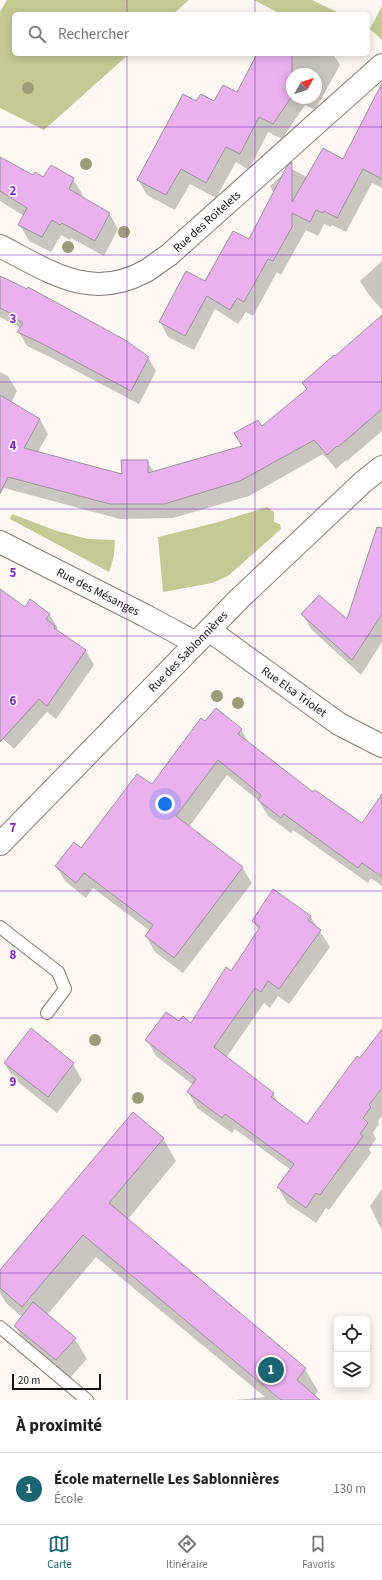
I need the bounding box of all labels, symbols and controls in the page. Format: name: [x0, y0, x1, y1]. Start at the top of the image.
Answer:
search box: [12, 12, 370, 56]
icon: search: [26, 23, 48, 45]
text: Rechercher: [58, 24, 129, 45]
north arrow: [286, 68, 322, 104]
text: 2: [10, 182, 17, 200]
street label: Rue des Roitelets: [169, 187, 245, 257]
text: 3: [10, 310, 17, 328]
text: 4: [10, 437, 17, 455]
text: 5: [10, 564, 17, 582]
street label: Rue des Mésanges: [53, 564, 142, 620]
street label: Rue des Sablonnières: [145, 607, 232, 696]
street label: Rue Elsa Triolet: [258, 662, 330, 721]
text: 6: [10, 692, 17, 710]
your location: [155, 794, 175, 814]
text: 7: [10, 819, 17, 837]
text: 8: [10, 946, 17, 964]
text: 9: [10, 1073, 17, 1091]
map controls: [334, 1316, 370, 1388]
button: locate: [334, 1316, 370, 1352]
button: layers: [334, 1352, 370, 1388]
pin: 1: [258, 1355, 284, 1385]
scale bar: [12, 1372, 101, 1391]
text: 20 m: [18, 1373, 40, 1388]
text: À proximité: [16, 1414, 102, 1438]
text: École maternelle Les Sablonnières: [54, 1469, 279, 1490]
text: 1: [26, 1480, 32, 1498]
text: 130 m: [333, 1480, 366, 1498]
text: École: [54, 1490, 83, 1508]
tab: Carte: [47, 1533, 72, 1572]
tab: Itinéraire: [166, 1533, 208, 1572]
tab: Favoris: [302, 1533, 335, 1572]

